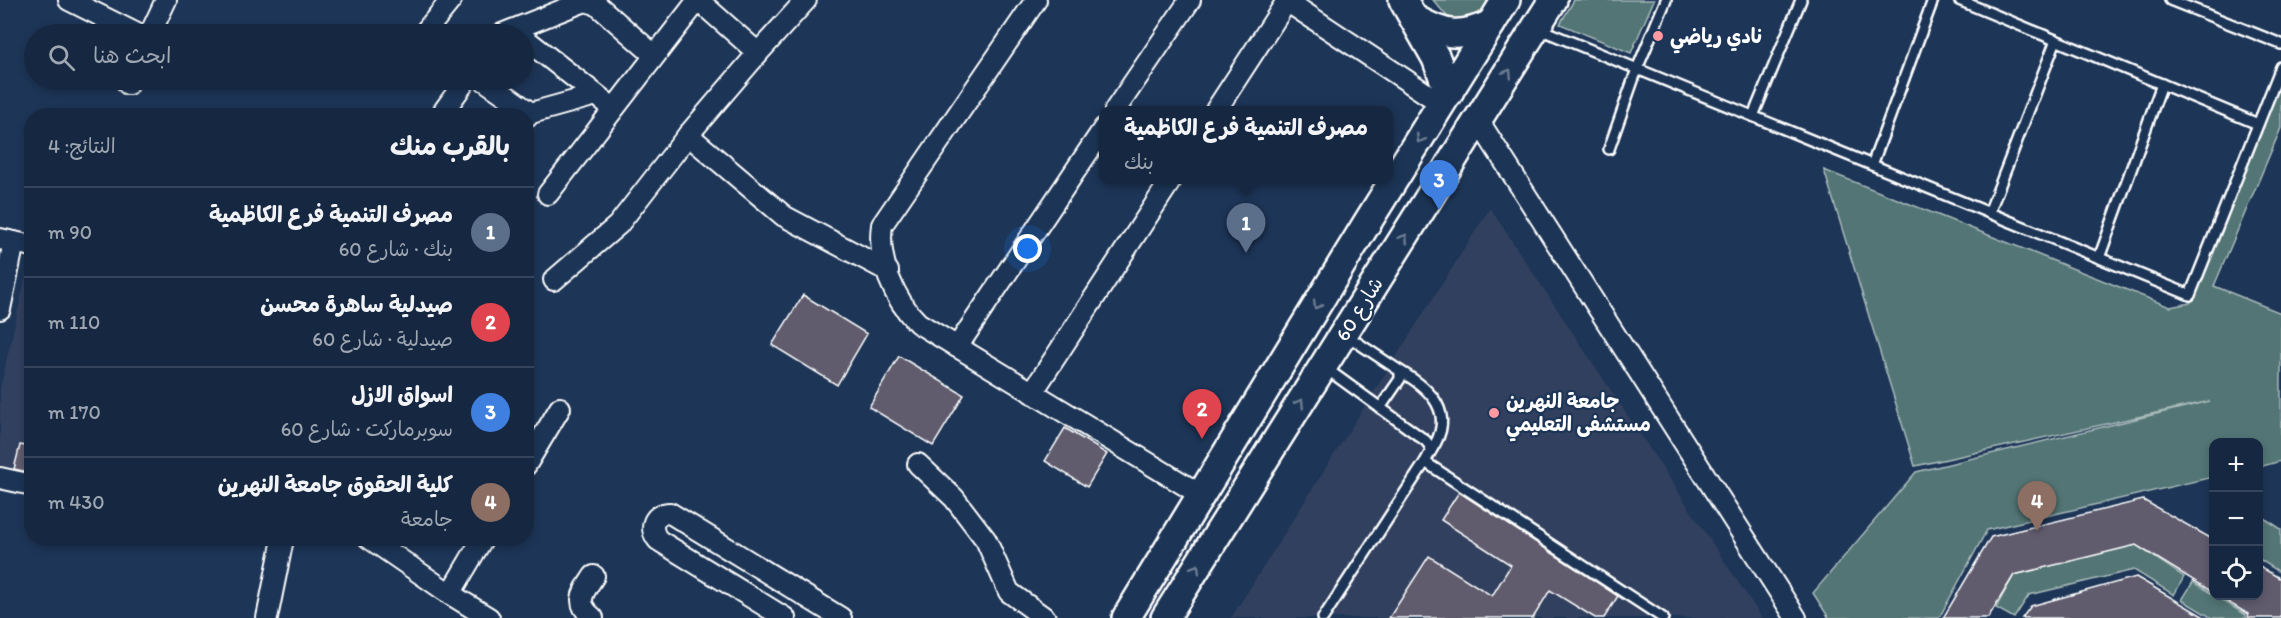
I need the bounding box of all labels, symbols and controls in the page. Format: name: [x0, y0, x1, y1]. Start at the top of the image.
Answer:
search box: [24, 24, 534, 90]
place label: نادي رياضي: [1670, 24, 1762, 54]
marker: نادي رياضي: [1651, 29, 1665, 43]
icon: search: [45, 41, 78, 74]
text: ابحث هنا: [93, 42, 172, 69]
one-way arrow: [1500, 69, 1512, 79]
popup: [1099, 106, 1393, 184]
text: مصرف التنمية فرع الكاظمية: [1124, 114, 1368, 141]
text: بالقرب منك: [390, 130, 510, 162]
one-way arrow: [1416, 132, 1427, 143]
text: النتائج: 4: [48, 134, 116, 158]
text: بنك: [1124, 150, 1154, 174]
pin: 3: [1420, 160, 1458, 210]
text: مصرف التنمية فرع الكاظمية: [209, 201, 453, 228]
pin: 1: [1226, 204, 1266, 253]
text: 90 m: [48, 220, 92, 244]
text: 1: [486, 220, 495, 244]
your location: [1013, 234, 1042, 263]
one-way arrow: [1396, 234, 1408, 244]
text: بنك · شارع 60: [339, 237, 453, 261]
street label: شارع 60: [1330, 273, 1390, 346]
text: صيدلية ساهرة محسن: [260, 291, 453, 318]
one-way arrow: [1313, 299, 1325, 309]
text: 110 m: [48, 310, 100, 334]
text: 2: [485, 310, 496, 334]
text: صيدلية · شارع 60: [312, 327, 453, 351]
text: اسواق الازل: [351, 381, 453, 408]
place label: جامعة النهرين مستشفى التعليمي: [1506, 389, 1651, 442]
pin: 2: [1182, 390, 1222, 439]
one-way arrow: [1292, 399, 1303, 410]
text: 170 m: [48, 400, 101, 424]
text: 3: [485, 400, 496, 424]
marker: جامعة النهرين مستشفى التعليمي: [1487, 406, 1501, 420]
text: سوبرماركت · شارع 60: [281, 417, 453, 441]
map controls: [2209, 438, 2263, 600]
button: +: [2209, 438, 2263, 492]
text: كلية الحقوق جامعة النهرين: [218, 471, 453, 498]
pin: 4: [2018, 482, 2056, 531]
text: 430 m: [48, 490, 105, 514]
text: 4: [484, 490, 497, 514]
button: −: [2209, 492, 2263, 546]
text: جامعة: [401, 507, 453, 531]
button: locate: [2209, 546, 2263, 600]
one-way arrow: [1189, 564, 1200, 575]

